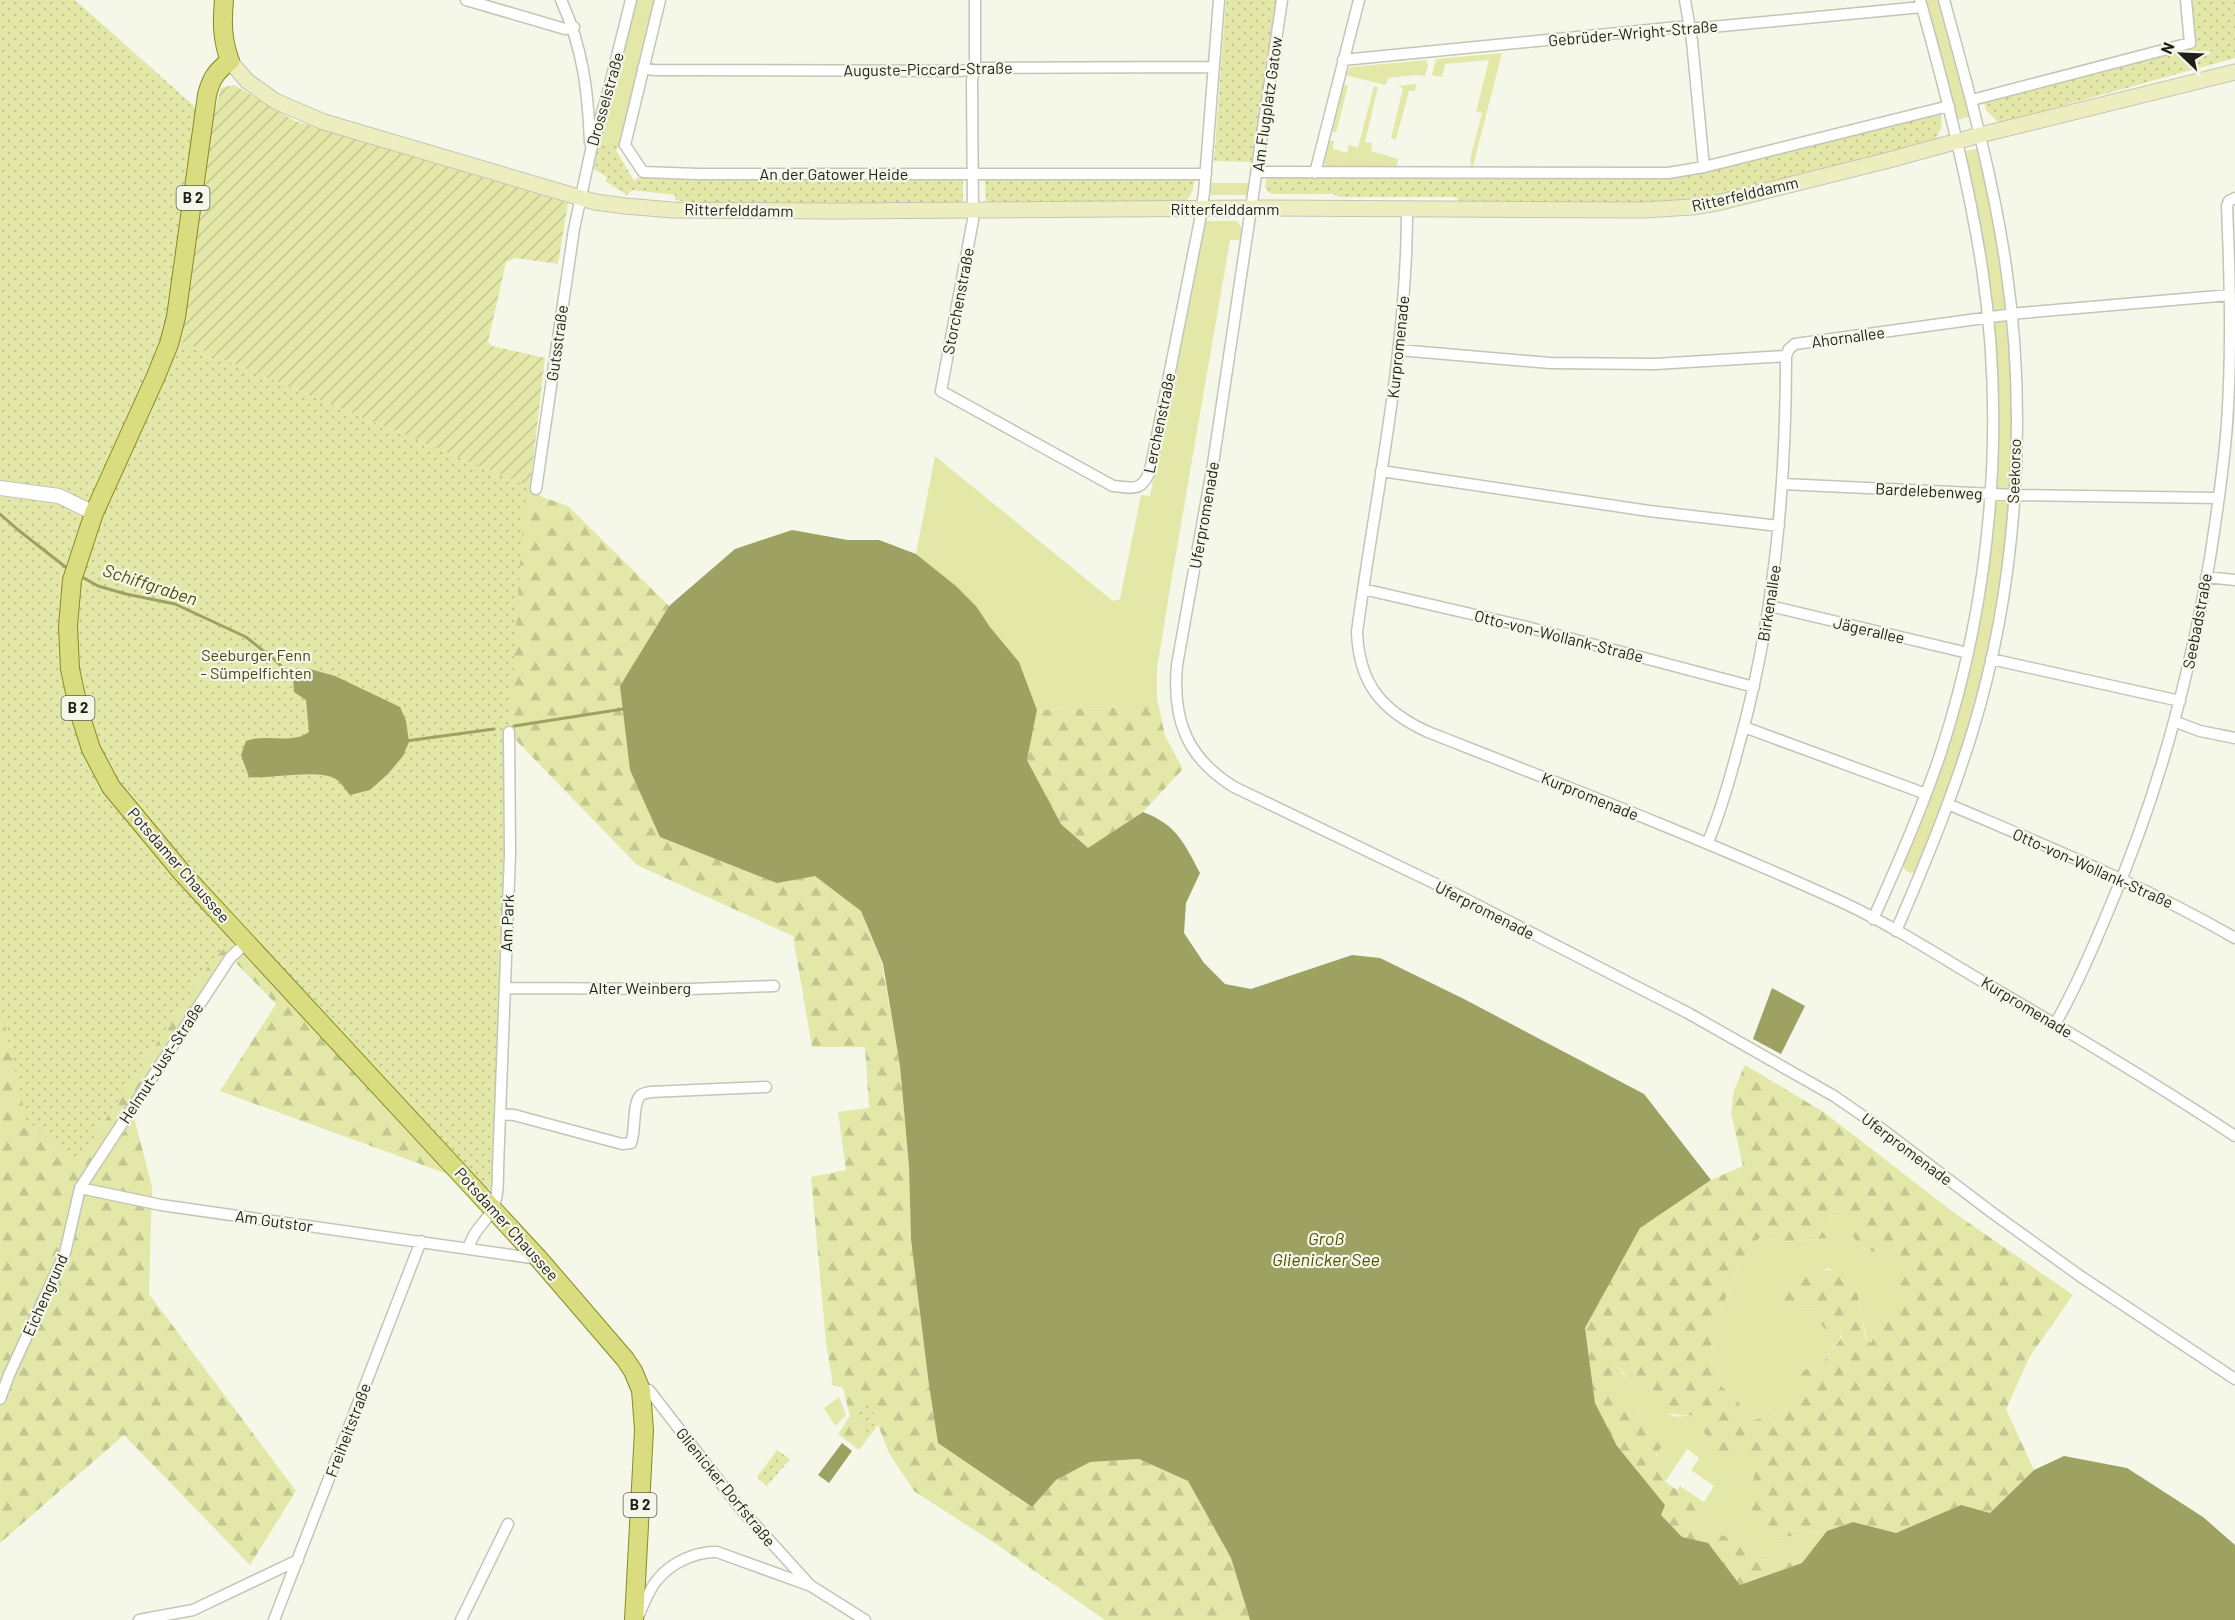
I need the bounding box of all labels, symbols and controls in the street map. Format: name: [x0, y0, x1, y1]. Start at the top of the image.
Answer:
street label: Gebrüder-Wright-Straße: [1547, 16, 1719, 49]
north arrow: [2151, 24, 2211, 84]
street label: Am Flugplatz Gatow: [1248, 35, 1285, 173]
text: N: [2156, 39, 2178, 57]
street label: Drosselstraße: [582, 50, 627, 148]
street label: Auguste-Piccard-Straße: [843, 58, 1013, 79]
street label: An der Gatower Heide: [760, 164, 908, 183]
street label: Ritterfelddamm: [1690, 172, 1800, 215]
road number: B 2: [176, 186, 210, 210]
street label: Ritterfelddamm: [684, 199, 794, 220]
street label: Ritterfelddamm: [1170, 199, 1280, 218]
street label: Storchenstraße: [938, 246, 977, 356]
street label: Kurpromenade: [1383, 295, 1412, 399]
street label: Gutsstraße: [542, 304, 571, 382]
street label: Ahornallee: [1810, 322, 1886, 351]
street label: Lerchenstraße: [1139, 371, 1178, 475]
street label: Seekorso: [2003, 438, 2024, 504]
street label: Uferpromenade: [1185, 460, 1222, 570]
street label: Bardelebenweg: [1875, 478, 1983, 503]
water label: Schiffgraben: [100, 558, 200, 610]
street label: Birkenallee: [1753, 563, 1784, 643]
street label: Seebadstraße: [2178, 571, 2215, 670]
street label: Otto-von-Wollank-Straße: [1473, 605, 1646, 666]
street label: Jägerallee: [1831, 612, 1907, 647]
park label: Seeburger Fenn - Sümpelfichten: [200, 645, 312, 682]
road number: B 2: [62, 696, 94, 720]
street label: Kurpromenade: [1539, 767, 1642, 824]
street label: Potsdamer Chaussee: [124, 803, 235, 926]
street label: Otto-von-Wollank-Straße: [2010, 824, 2176, 912]
street label: Uferpromenade: [1432, 876, 1538, 943]
street label: Am Park: [496, 894, 517, 952]
street label: Kurpromenade: [1978, 972, 2076, 1041]
street label: Alter Weinberg: [589, 978, 691, 997]
street label: Helmut-Just-Straße: [114, 999, 207, 1127]
street label: Uferpromenade: [1858, 1108, 1956, 1189]
street label: Potsdamer Chaussee: [451, 1163, 563, 1284]
street label: Am Gutstor: [234, 1206, 314, 1235]
water label: Groß Glienicker See: [1272, 1227, 1380, 1270]
street label: Eichengrund: [18, 1251, 71, 1339]
street label: Freiheitstraße: [321, 1380, 374, 1479]
street label: Glienicker Dorfstraße: [673, 1423, 780, 1550]
road number: B 2: [624, 1493, 656, 1517]

